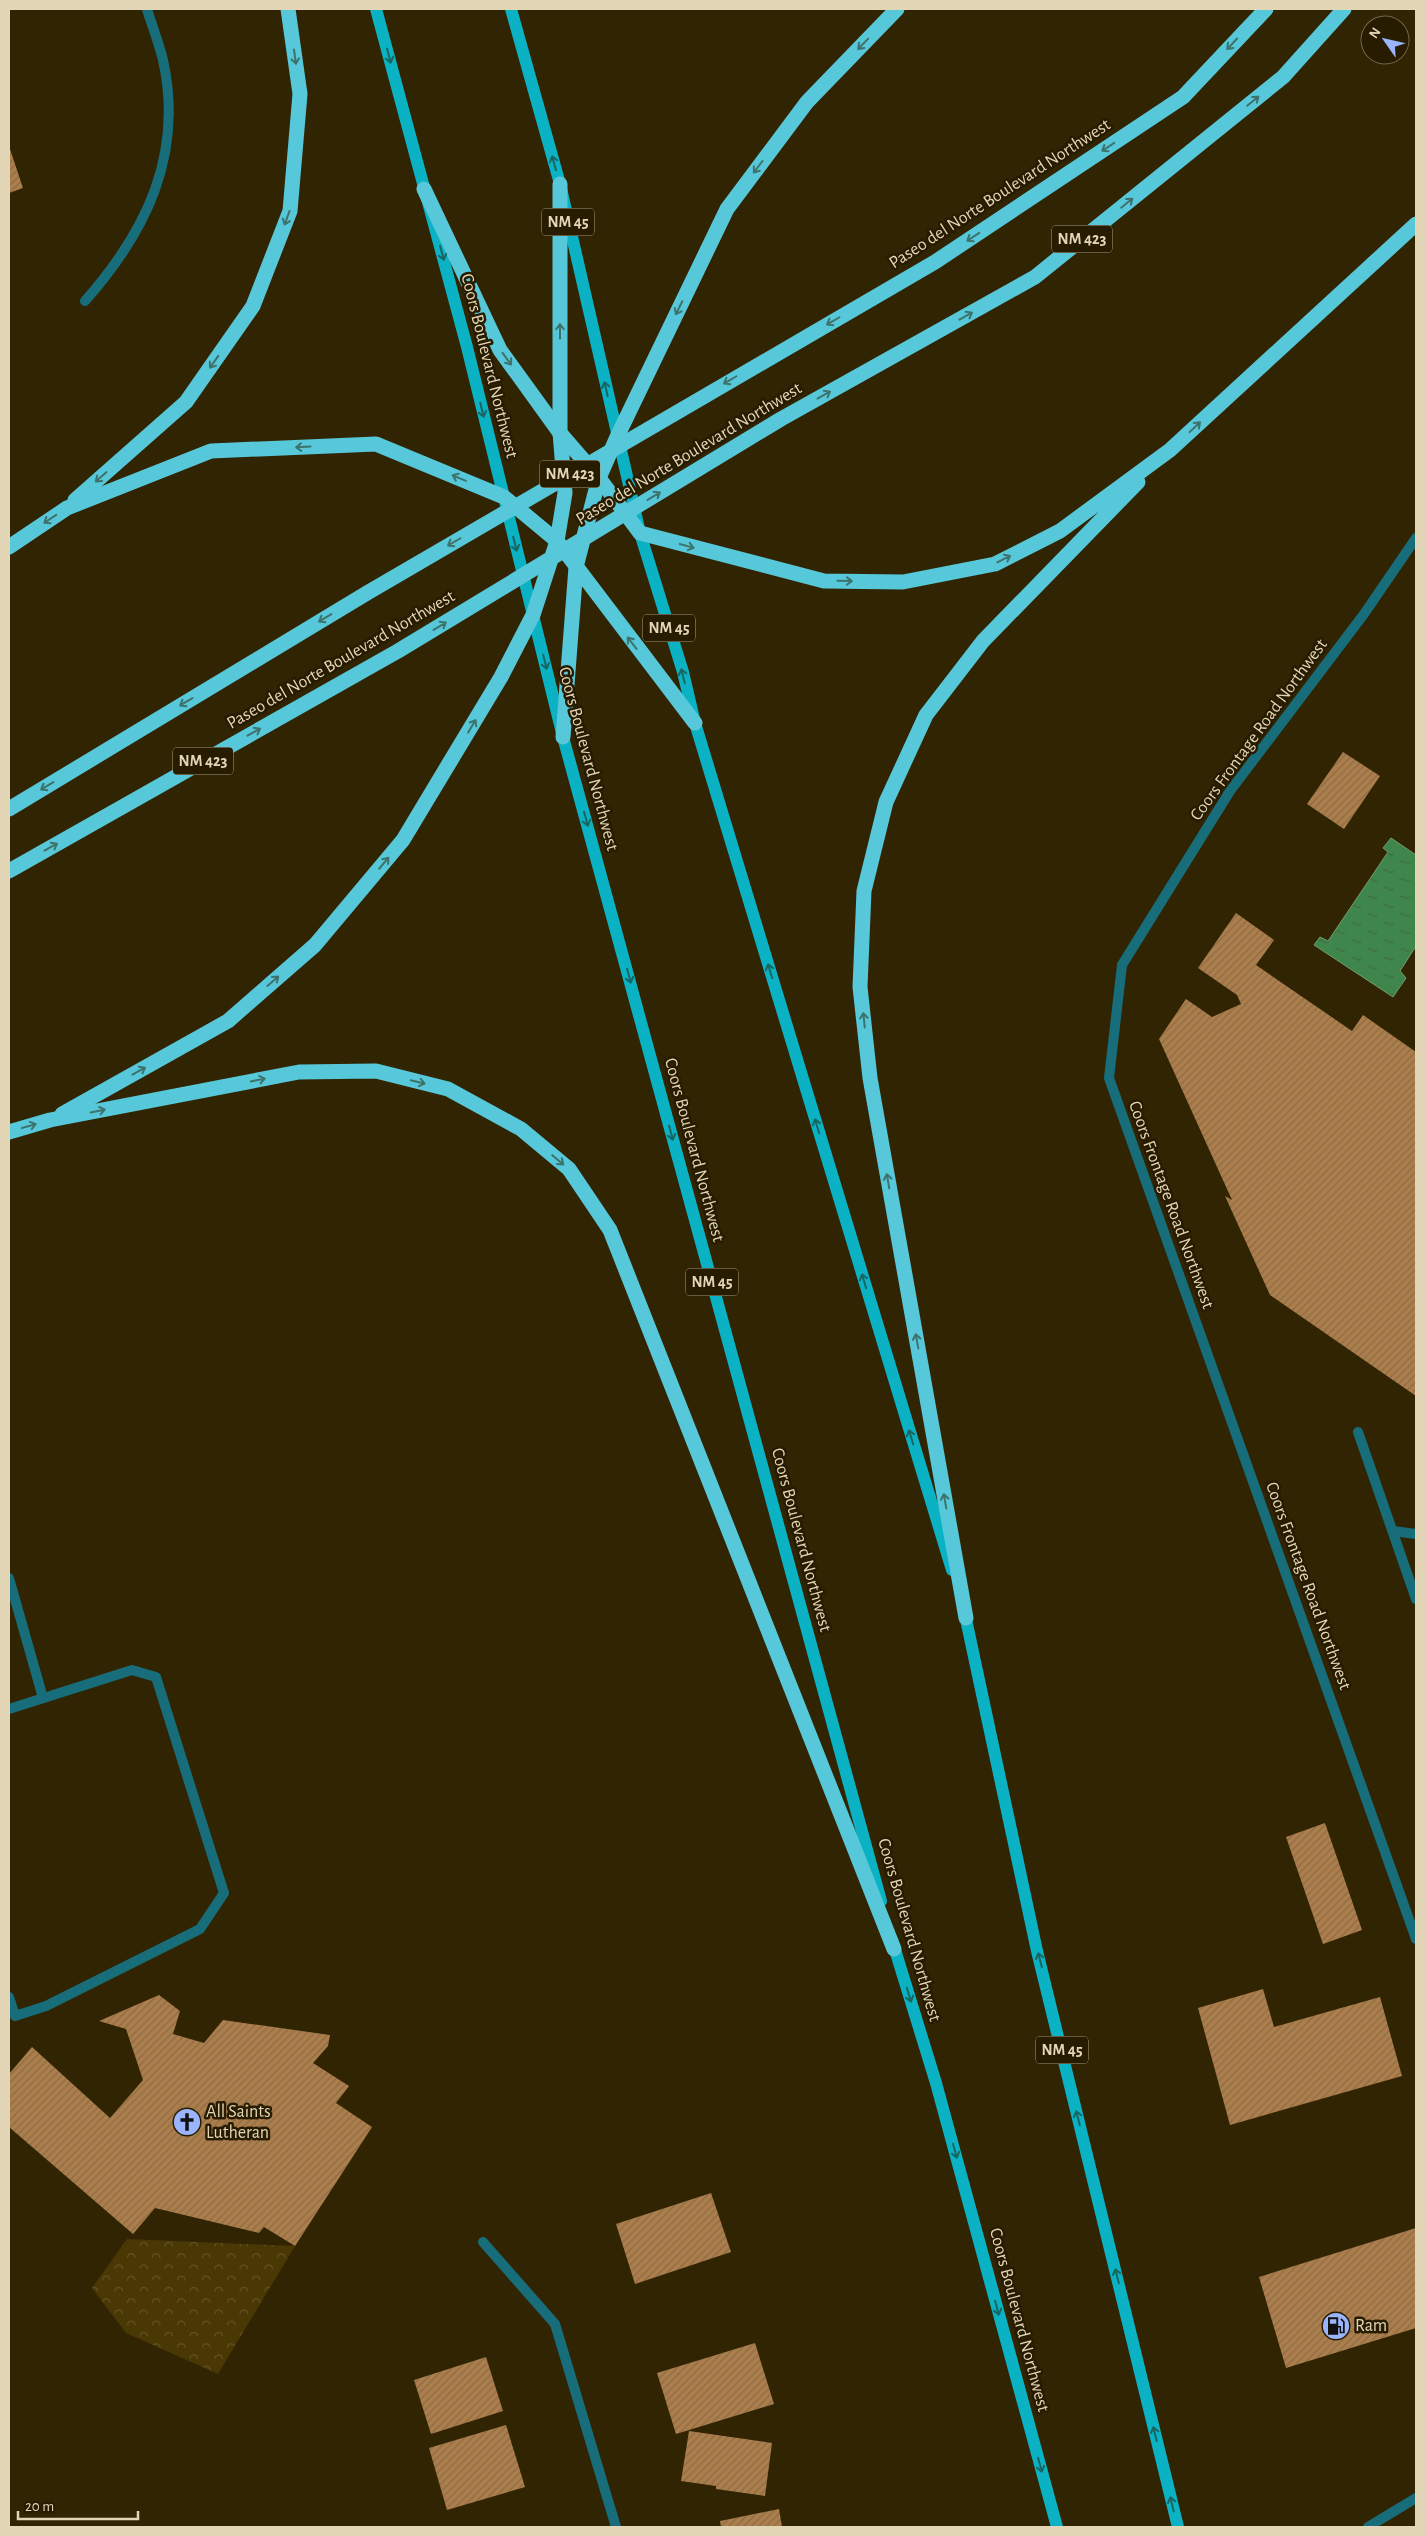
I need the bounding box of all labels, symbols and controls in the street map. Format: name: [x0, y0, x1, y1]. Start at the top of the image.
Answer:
north arrow: [1360, 15, 1410, 65]
text: N: [1367, 25, 1384, 41]
one-way arrow: [858, 37, 870, 49]
one-way arrow: [1226, 38, 1238, 51]
one-way arrow: [384, 47, 394, 63]
one-way arrow: [290, 49, 300, 65]
one-way arrow: [1246, 95, 1259, 106]
street label: Paseo del Norte Boulevard Northwest: [886, 116, 1114, 272]
one-way arrow: [1101, 142, 1115, 152]
one-way arrow: [549, 155, 558, 171]
one-way arrow: [753, 160, 763, 174]
one-way arrow: [1120, 197, 1133, 208]
road number: NM 45: [542, 208, 594, 236]
one-way arrow: [282, 210, 291, 225]
road number: NM 423: [1052, 225, 1112, 252]
one-way arrow: [966, 232, 980, 242]
one-way arrow: [437, 244, 447, 260]
street label: Coors Boulevard Northwest: [457, 272, 521, 460]
one-way arrow: [674, 300, 683, 315]
one-way arrow: [958, 311, 973, 321]
one-way arrow: [827, 316, 841, 326]
one-way arrow: [555, 324, 565, 340]
one-way arrow: [501, 351, 512, 365]
one-way arrow: [209, 355, 219, 369]
one-way arrow: [724, 376, 738, 386]
street label: Paseo del Norte Boulevard Northwest: [573, 379, 805, 529]
one-way arrow: [601, 382, 610, 398]
one-way arrow: [816, 390, 831, 400]
one-way arrow: [478, 402, 487, 418]
one-way arrow: [1188, 421, 1201, 433]
one-way arrow: [296, 442, 312, 451]
road number: NM 423: [540, 460, 600, 488]
one-way arrow: [95, 472, 108, 483]
one-way arrow: [452, 473, 467, 482]
one-way arrow: [646, 491, 660, 501]
one-way arrow: [43, 514, 57, 524]
one-way arrow: [511, 536, 521, 552]
one-way arrow: [448, 537, 462, 547]
one-way arrow: [678, 541, 694, 551]
one-way arrow: [997, 554, 1012, 564]
one-way arrow: [836, 576, 853, 586]
street label: Paseo del Norte Boulevard Northwest: [224, 587, 458, 733]
one-way arrow: [319, 614, 333, 624]
road number: NM 45: [643, 614, 695, 641]
one-way arrow: [432, 620, 446, 630]
street label: Coors Frontage Road Northwest: [1187, 636, 1331, 824]
one-way arrow: [627, 637, 638, 650]
one-way arrow: [541, 654, 550, 670]
street label: Coors Boulevard Northwest: [555, 665, 621, 853]
one-way arrow: [678, 668, 688, 684]
one-way arrow: [180, 697, 194, 707]
one-way arrow: [467, 720, 477, 734]
one-way arrow: [246, 727, 260, 737]
road number: NM 423: [173, 748, 233, 774]
one-way arrow: [40, 781, 54, 791]
one-way arrow: [581, 811, 591, 827]
one-way arrow: [44, 841, 58, 851]
one-way arrow: [378, 857, 389, 870]
one-way arrow: [764, 963, 774, 979]
one-way arrow: [624, 968, 634, 984]
one-way arrow: [267, 976, 280, 987]
one-way arrow: [859, 1012, 869, 1028]
street label: Coors Boulevard Northwest: [661, 1056, 727, 1244]
one-way arrow: [131, 1065, 145, 1075]
one-way arrow: [249, 1074, 265, 1084]
one-way arrow: [409, 1078, 425, 1087]
street label: Coors Frontage Road Northwest: [1125, 1099, 1217, 1311]
one-way arrow: [90, 1106, 106, 1115]
one-way arrow: [811, 1118, 821, 1134]
one-way arrow: [21, 1121, 37, 1130]
one-way arrow: [667, 1125, 677, 1141]
one-way arrow: [551, 1155, 564, 1166]
one-way arrow: [883, 1173, 893, 1189]
road number: NM 45: [686, 1268, 738, 1295]
one-way arrow: [859, 1274, 869, 1290]
one-way arrow: [911, 1333, 921, 1349]
one-way arrow: [906, 1429, 916, 1445]
street label: Coors Boulevard Northwest: [768, 1446, 834, 1634]
street label: Coors Frontage Road Northwest: [1262, 1480, 1354, 1692]
one-way arrow: [940, 1493, 950, 1509]
street label: Coors Boulevard Northwest: [874, 1836, 944, 2024]
one-way arrow: [1035, 1953, 1044, 1969]
one-way arrow: [905, 1987, 915, 2003]
road number: NM 45: [1036, 2036, 1088, 2064]
place label: All Saints Lutheran: [206, 2103, 271, 2142]
church icon: All Saints Lutheran: [172, 2107, 202, 2137]
one-way arrow: [1073, 2110, 1082, 2126]
one-way arrow: [951, 2143, 960, 2159]
street label: Coors Boulevard Northwest: [986, 2226, 1052, 2414]
one-way arrow: [1112, 2268, 1121, 2284]
one-way arrow: [993, 2300, 1003, 2316]
fuel station icon: Ram: [1321, 2311, 1351, 2341]
place label: Ram: [1355, 2317, 1387, 2335]
one-way arrow: [1150, 2426, 1159, 2442]
one-way arrow: [1036, 2457, 1045, 2473]
scale bar: [18, 2488, 138, 2520]
one-way arrow: [1167, 2497, 1176, 2513]
text: 20 m: [25, 2499, 54, 2514]

